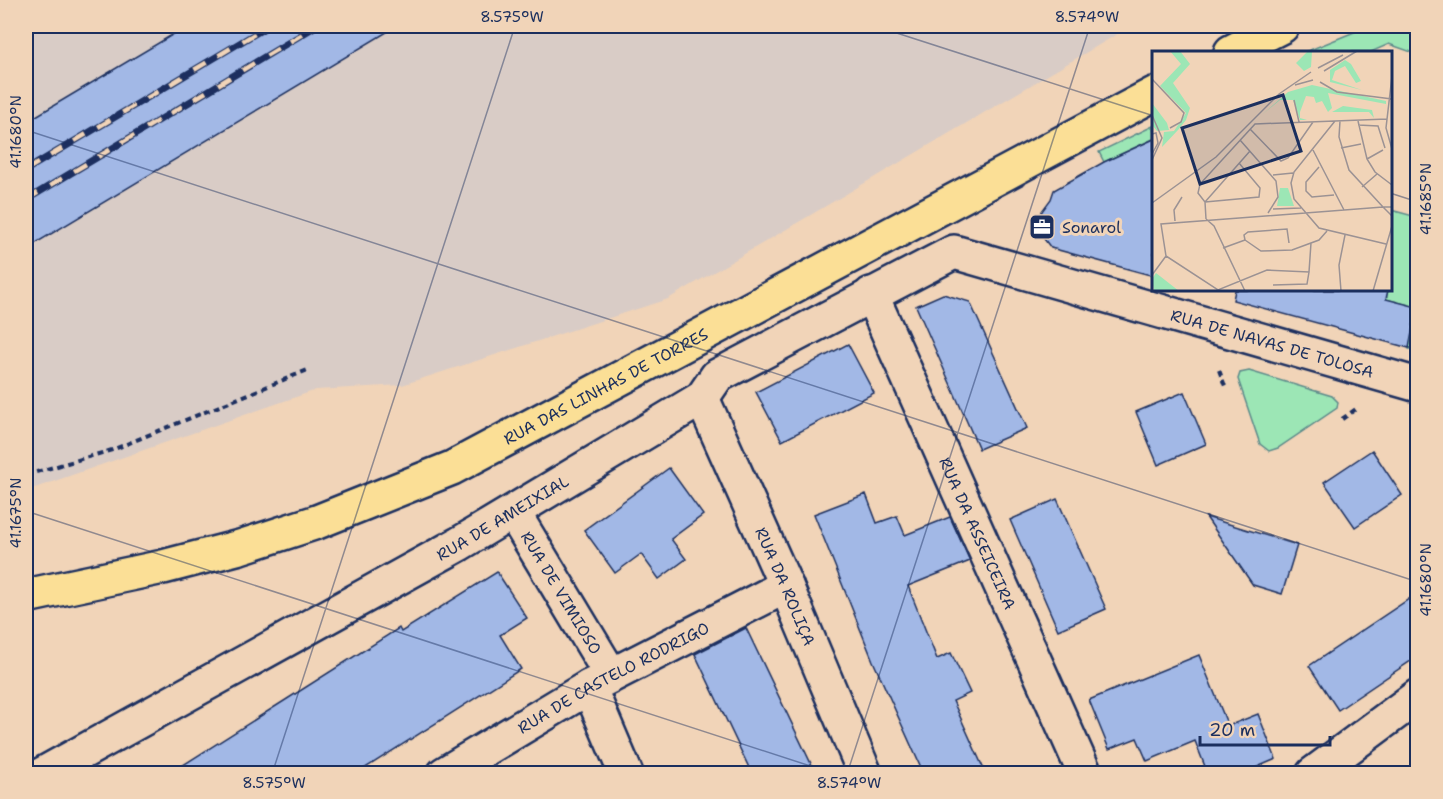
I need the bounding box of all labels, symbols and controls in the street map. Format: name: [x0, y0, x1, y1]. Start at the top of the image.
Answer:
text: 8.575°W: [480, 7, 544, 27]
text: 8.574°W: [1055, 7, 1119, 27]
inset map: [1152, 51, 1392, 291]
text: 41.1680°N: [6, 95, 26, 169]
text: 41.1685°N: [1416, 163, 1436, 235]
office icon: Sonarol: [1027, 212, 1057, 242]
place label: Sonarol: [1062, 217, 1121, 238]
street label: RUA DE NAVAS DE TOLOSA: [1168, 304, 1376, 382]
street label: RUA DAS LINHAS DE TORRES: [500, 323, 712, 449]
street label: RUA DA ASSEICEIRA: [935, 454, 1021, 613]
street label: RUA DE AMEIXIAL: [432, 470, 572, 565]
text: 41.1675°N: [6, 477, 26, 549]
street label: RUA DA ROLIÇA: [751, 524, 820, 649]
street label: RUA DE VIMIOSO: [516, 527, 606, 658]
text: 41.1680°N: [1416, 543, 1436, 617]
street label: RUA DE CASTELO RODRIGO: [513, 617, 713, 738]
scale bar: [1200, 709, 1330, 747]
text: 20 m: [1209, 718, 1255, 742]
text: 8.575°W: [242, 773, 306, 793]
text: 8.574°W: [817, 773, 881, 793]

